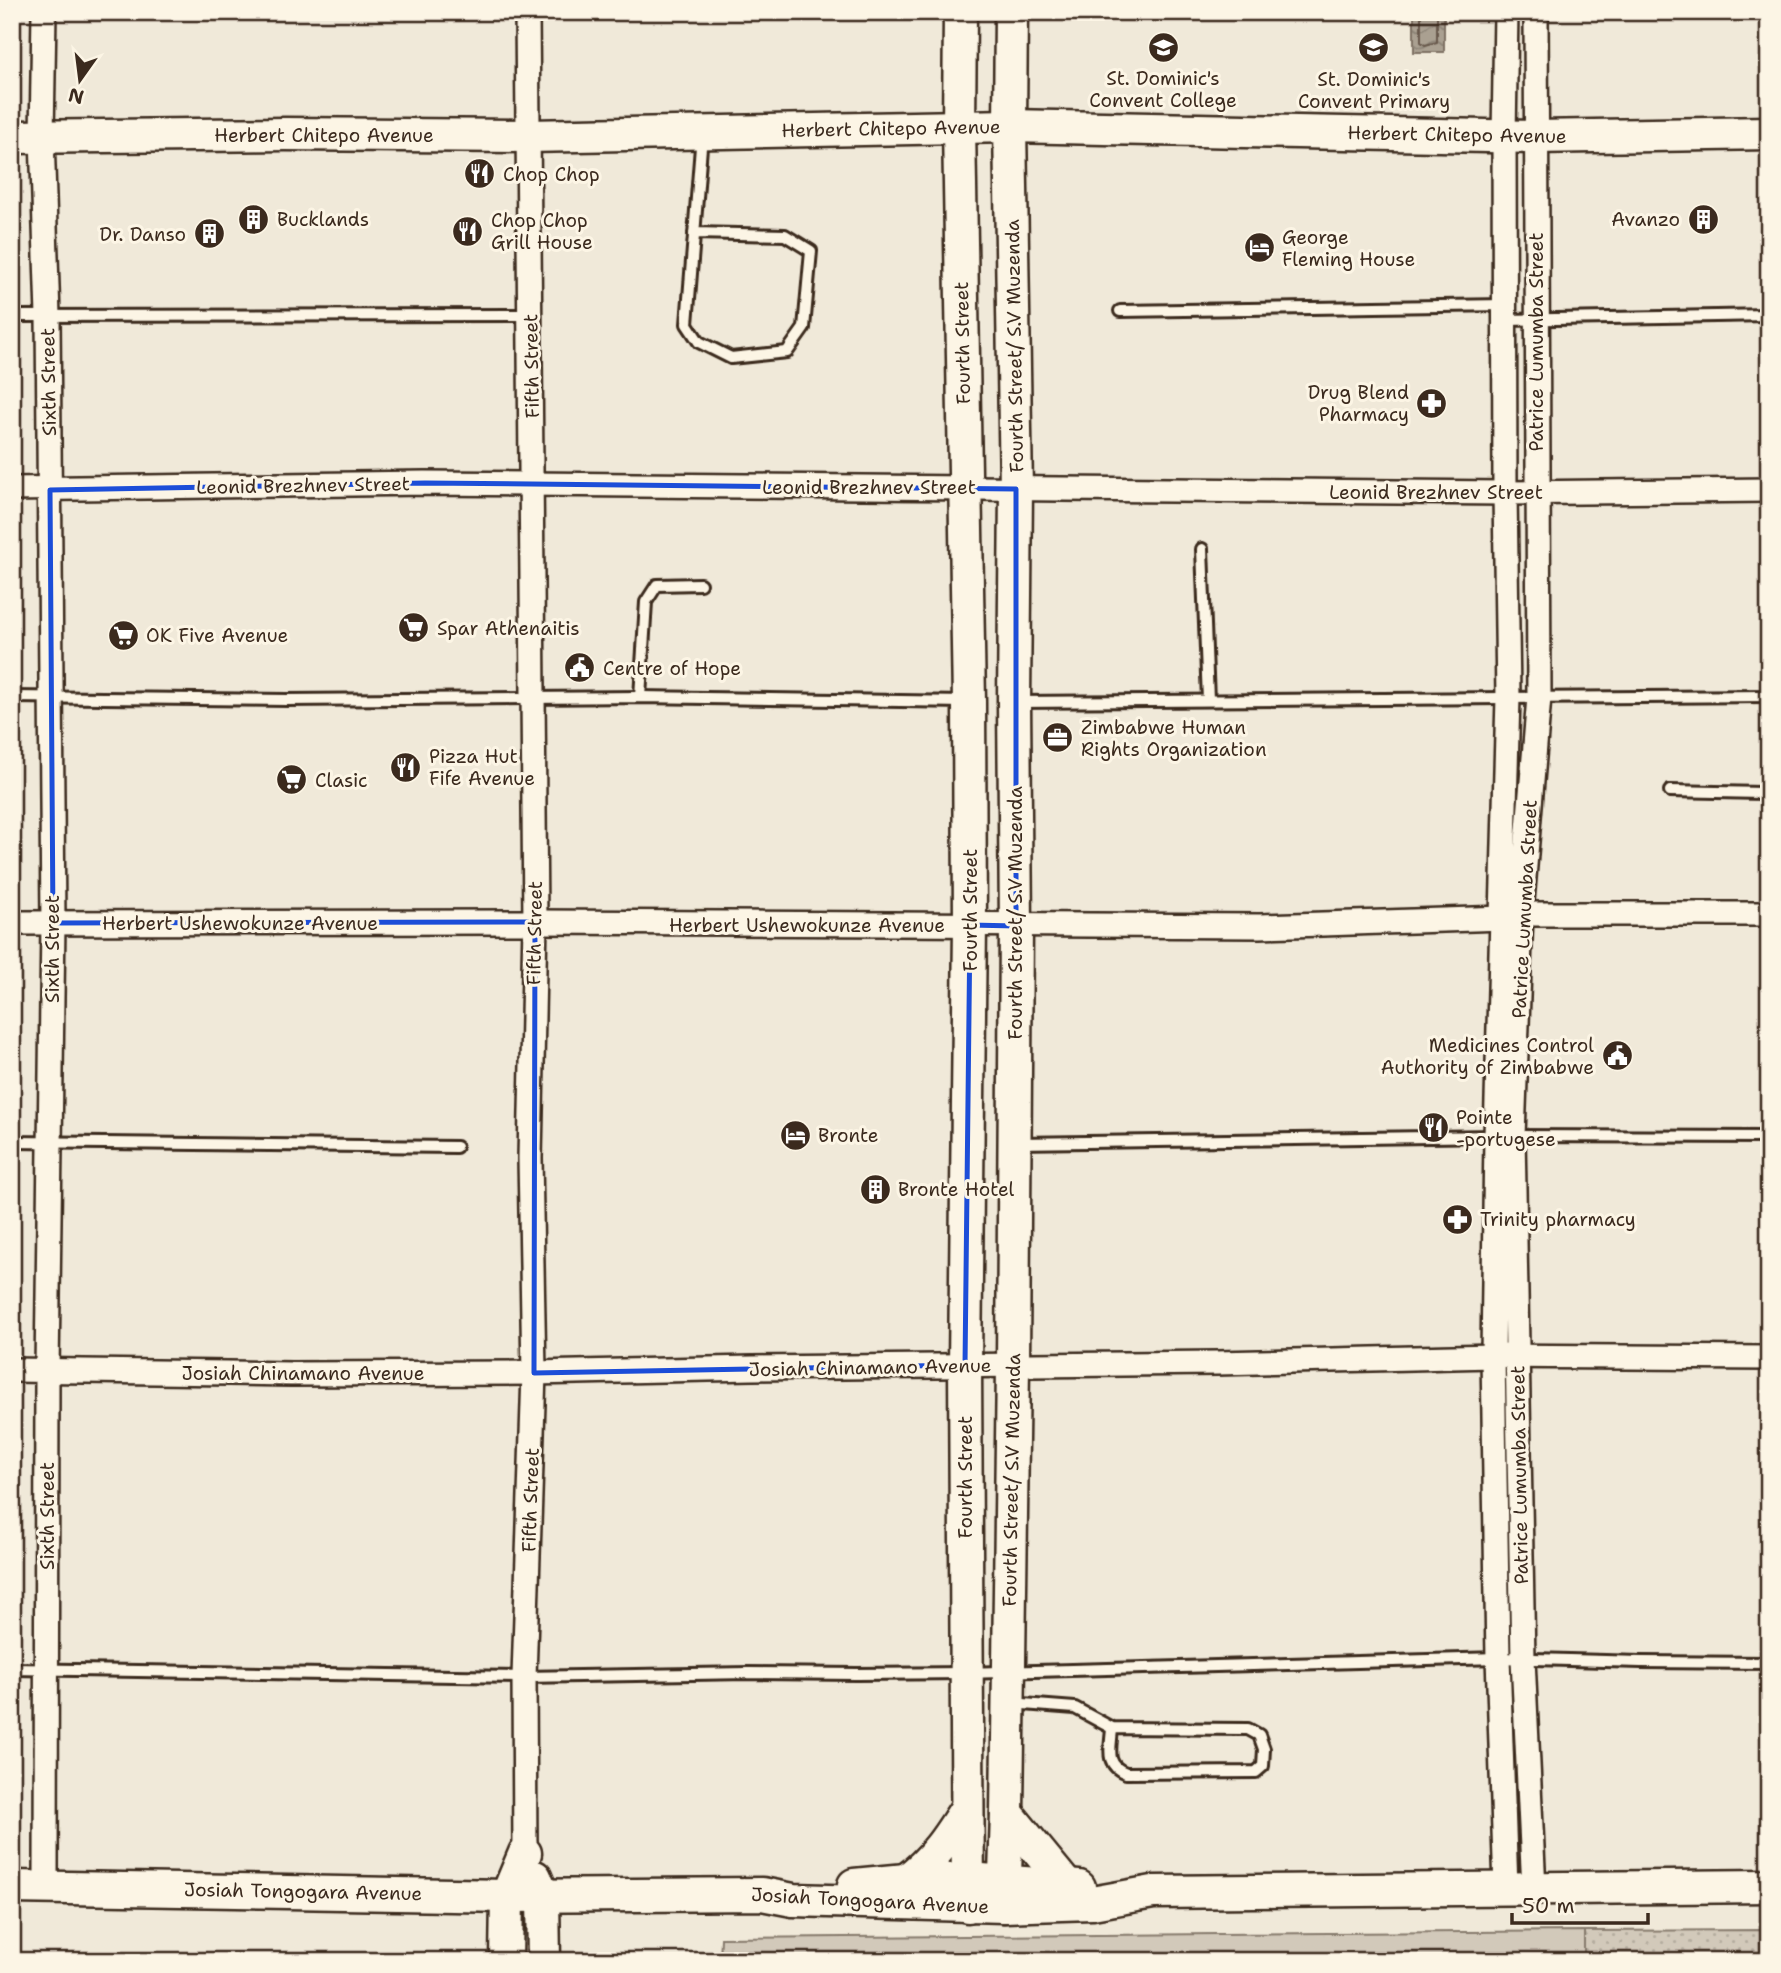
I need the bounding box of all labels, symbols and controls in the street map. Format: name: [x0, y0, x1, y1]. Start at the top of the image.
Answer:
school or university icon: St. Dominic's Convent College: [1146, 30, 1180, 64]
school or university icon: St. Dominic's Convent Primary: [1357, 31, 1391, 65]
north arrow: [46, 46, 116, 116]
place label: St. Dominic's Convent College: [1089, 66, 1237, 113]
place label: St. Dominic's Convent Primary: [1298, 67, 1450, 114]
text: N: [66, 82, 86, 110]
street label: Herbert Chitepo Avenue: [781, 114, 1001, 143]
street label: Herbert Chitepo Avenue: [1347, 120, 1567, 149]
street label: Herbert Chitepo Avenue: [214, 123, 434, 148]
restaurant icon: Chop Chop: [463, 157, 497, 191]
place label: Chop Chop: [503, 162, 600, 187]
building icon: Bucklands: [237, 202, 271, 236]
building icon: Avanzo: [1686, 202, 1720, 236]
place label: Bucklands: [277, 207, 369, 232]
place label: Avanzo: [1611, 207, 1680, 232]
place label: Chop Chop Grill House: [491, 208, 593, 255]
restaurant icon: Chop Chop Grill House: [451, 214, 485, 248]
building icon: Dr. Danso: [192, 217, 226, 251]
street label: Fourth Street/ S.V Muzenda: [1000, 219, 1029, 473]
place label: Dr. Danso: [100, 222, 186, 247]
place label: George Fleming House: [1282, 225, 1415, 272]
hotel icon: George Fleming House: [1242, 231, 1276, 265]
street label: Patrice Lumumba Street: [1524, 233, 1549, 451]
street label: Fourth Street: [949, 281, 976, 405]
street label: Fifth Street: [518, 313, 545, 418]
street label: Sixth Street: [35, 328, 62, 436]
place label: Drug Blend Pharmacy: [1308, 380, 1409, 427]
pharmacy icon: Drug Blend Pharmacy: [1415, 386, 1449, 420]
street label: Leonid Brezhnev Street: [196, 471, 410, 500]
street label: Leonid Brezhnev Street: [762, 475, 976, 500]
street label: Leonid Brezhnev Street: [1329, 480, 1543, 505]
supermarket icon: Spar Athenaitis: [397, 611, 431, 645]
place label: Spar Athenaitis: [437, 616, 580, 641]
supermarket icon: OK Five Avenue: [106, 618, 140, 652]
place label: OK Five Avenue: [146, 623, 288, 648]
public building icon: Centre of Hope: [563, 651, 597, 685]
place label: Centre of Hope: [603, 656, 741, 681]
place label: Zimbabwe Human Rights Organization: [1081, 715, 1267, 762]
office icon: Zimbabwe Human Rights Organization: [1041, 721, 1075, 755]
place label: Pizza Hut Fife Avenue: [429, 744, 535, 791]
restaurant icon: Pizza Hut Fife Avenue: [389, 750, 423, 784]
supermarket icon: Clasic: [275, 763, 309, 797]
place label: Clasic: [315, 768, 368, 793]
street label: Fourth Street/ S.V Muzenda: [1003, 786, 1028, 1040]
street label: Patrice Lumumba Street: [1506, 799, 1543, 1019]
street label: Fourth Street: [958, 849, 983, 971]
street label: Fifth Street: [521, 881, 548, 986]
street label: Sixth Street: [40, 895, 65, 1003]
street label: Herbert Ushewokunze Avenue: [102, 911, 378, 936]
street label: Herbert Ushewokunze Avenue: [669, 913, 945, 938]
place label: Medicines Control Authority of Zimbabwe: [1381, 1033, 1594, 1080]
public building icon: Medicines Control Authority of Zimbabwe: [1600, 1039, 1634, 1073]
place label: Pointe -portugese: [1456, 1105, 1556, 1152]
restaurant icon: Pointe -portugese: [1416, 1111, 1450, 1145]
hotel icon: Bronte: [778, 1118, 812, 1152]
place label: Bronte: [818, 1123, 879, 1148]
building icon: Bronte Hotel: [858, 1172, 892, 1206]
place label: Bronte Hotel: [898, 1177, 1015, 1202]
pharmacy icon: Trinity pharmacy: [1440, 1202, 1474, 1236]
place label: Trinity pharmacy: [1480, 1207, 1636, 1232]
street label: Josiah Chinamano Avenue: [748, 1353, 992, 1382]
street label: Fourth Street/ S.V Muzenda: [997, 1353, 1026, 1607]
street label: Josiah Chinamano Avenue: [182, 1361, 424, 1386]
street label: Patrice Lumumba Street: [1505, 1365, 1534, 1585]
street label: Fourth Street: [953, 1416, 978, 1538]
street label: Fifth Street: [516, 1447, 545, 1553]
street label: Sixth Street: [35, 1462, 60, 1570]
street label: Josiah Tongogara Avenue: [184, 1877, 422, 1906]
street label: Josiah Tongogara Avenue: [750, 1882, 990, 1919]
scale bar: [1512, 1882, 1648, 1926]
text: 50 m: [1522, 1892, 1575, 1920]

